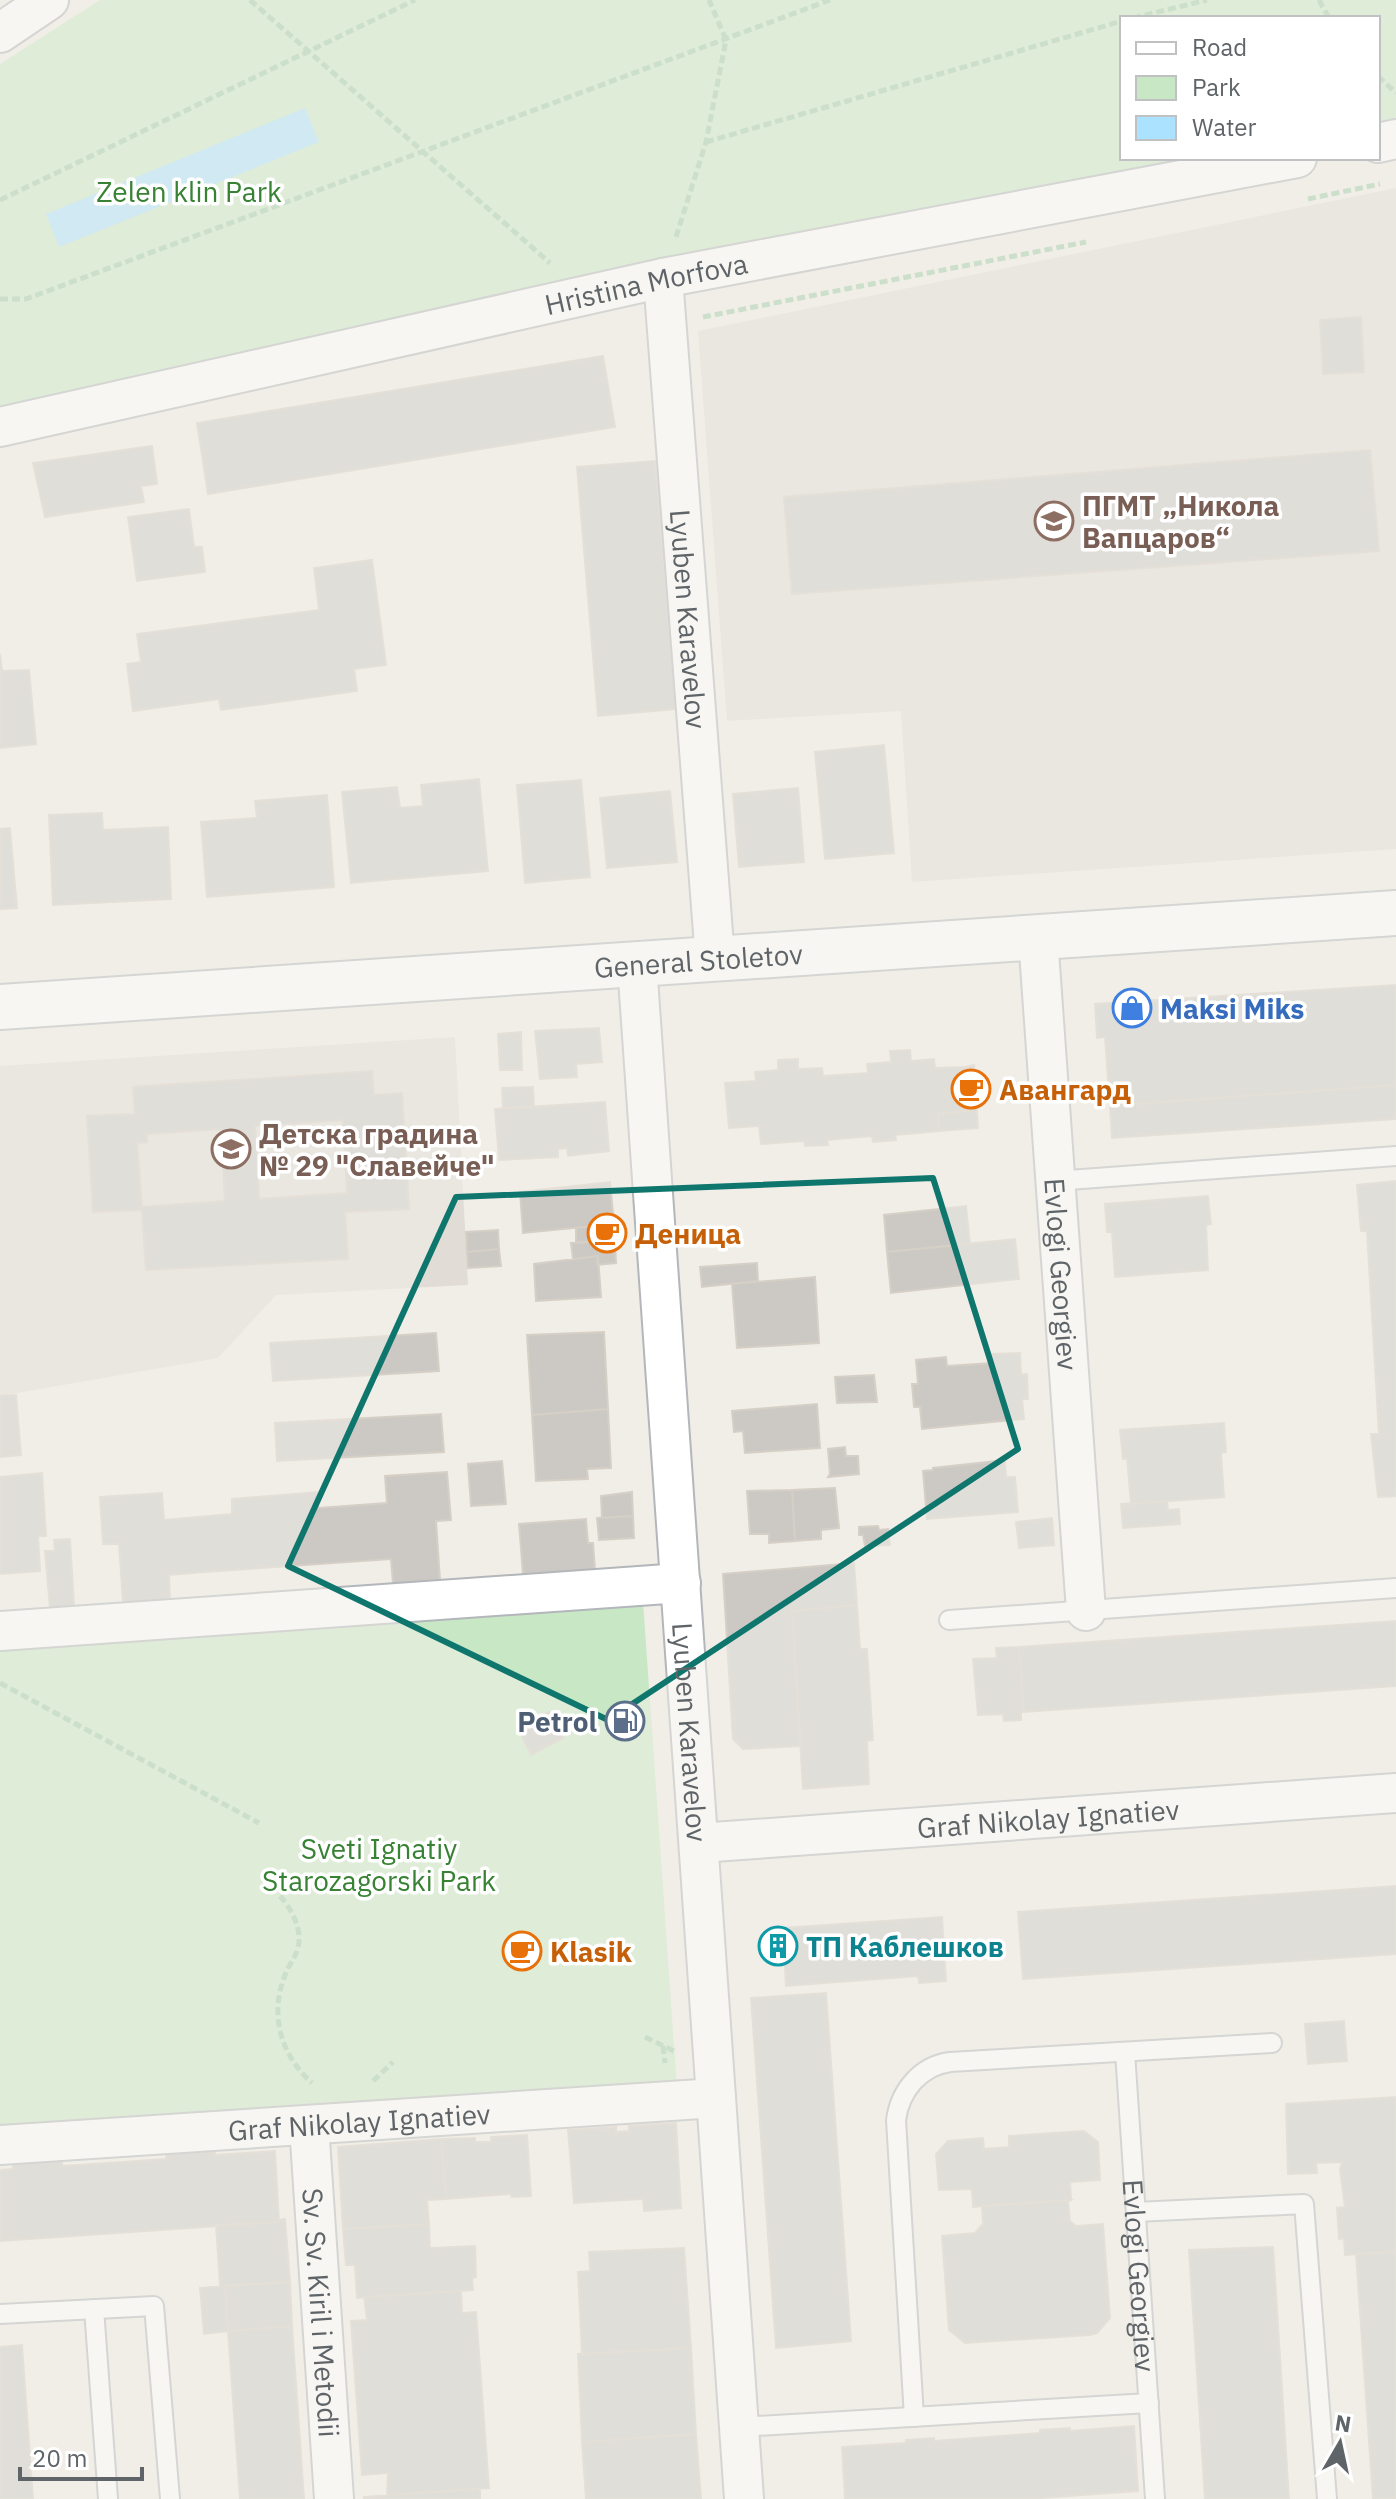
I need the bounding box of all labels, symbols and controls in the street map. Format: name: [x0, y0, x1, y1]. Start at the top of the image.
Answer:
legend: [1120, 16, 1380, 160]
text: Road: [1192, 31, 1247, 63]
text: Park: [1192, 71, 1241, 103]
text: Water: [1192, 111, 1256, 143]
park label: Zelen klin Park: [96, 173, 282, 210]
street label: Hristina Morfova: [541, 244, 751, 323]
place label: ПГМТ „Никола Вапцаров“: [1082, 487, 1280, 556]
school or university icon: ПГМТ „Никола Вапцаров“: [1033, 500, 1075, 542]
street label: Lyuben Karavelov: [662, 508, 716, 730]
street label: General Stoletov: [593, 934, 804, 985]
shop icon: Maksi Miks: [1111, 987, 1153, 1029]
place label: Maksi Miks: [1160, 990, 1304, 1027]
cafe icon: Авангард: [950, 1068, 992, 1110]
place label: Авангард: [999, 1071, 1131, 1108]
place label: Детска градина № 29 "Славейче": [259, 1115, 494, 1184]
school or university icon: Детска градина № 29 "Славейче": [210, 1128, 252, 1170]
street label: Evlogi Georgiev: [1037, 1177, 1087, 1372]
cafe icon: Деница: [586, 1212, 628, 1254]
place label: Деница: [635, 1215, 741, 1252]
street label: Lyuben Karavelov: [664, 1621, 717, 1843]
fuel station icon: Petrol: [604, 1700, 646, 1742]
place label: Petrol: [517, 1703, 597, 1740]
street label: Graf Nikolay Ignatiev: [916, 1790, 1181, 1846]
park label: Sveti Ignatiy Starozagorski Park: [262, 1830, 496, 1899]
building icon: ТП Каблешков: [757, 1925, 799, 1967]
place label: ТП Каблешков: [806, 1928, 1004, 1965]
cafe icon: Klasik: [501, 1930, 543, 1972]
place label: Klasik: [550, 1933, 633, 1970]
street label: Graf Nikolay Ignatiev: [227, 2094, 492, 2148]
street label: Evlogi Georgiev: [1115, 2178, 1165, 2373]
street label: Sv. Sv. Kiril i Metodii: [295, 2187, 348, 2438]
north arrow: [1300, 2403, 1380, 2483]
text: N: [1333, 2407, 1353, 2438]
scale bar: [20, 2431, 142, 2481]
text: 20 m: [32, 2442, 87, 2474]

